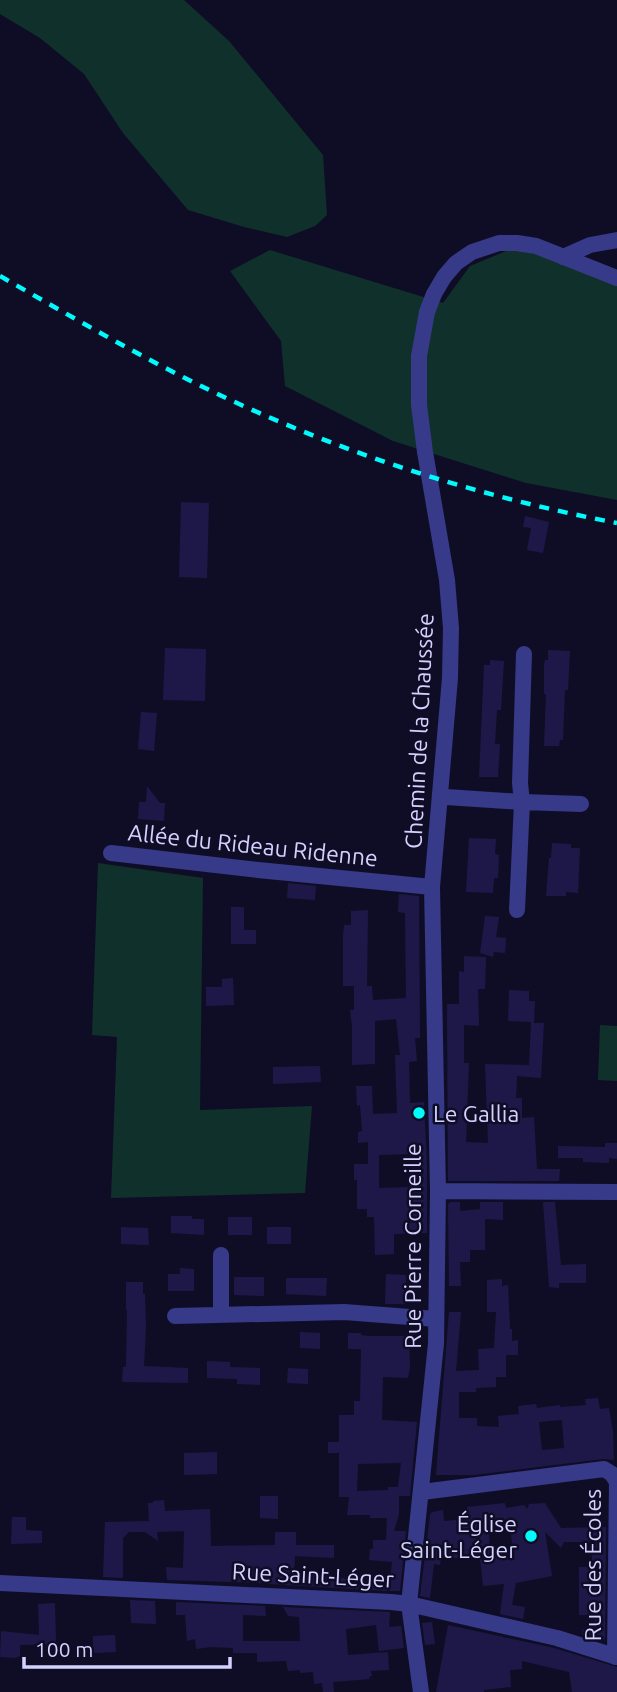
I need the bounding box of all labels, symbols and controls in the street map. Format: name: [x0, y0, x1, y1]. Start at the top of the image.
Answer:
street label: Chemin de la Chaussée: [400, 613, 438, 849]
street label: Allée du Rideau Ridenne: [127, 819, 379, 871]
place label: Le Gallia: [433, 1101, 519, 1126]
marker: Le Gallia: [411, 1105, 427, 1121]
street label: Rue Pierre Corneille: [400, 1143, 425, 1349]
street label: Rue des Écoles: [579, 1489, 605, 1641]
place label: Église Saint-Léger: [400, 1510, 517, 1562]
marker: Église Saint-Léger: [523, 1528, 539, 1544]
street label: Rue Saint-Léger: [231, 1558, 395, 1592]
scale bar: [24, 1626, 231, 1670]
text: 100 m: [35, 1637, 93, 1661]

